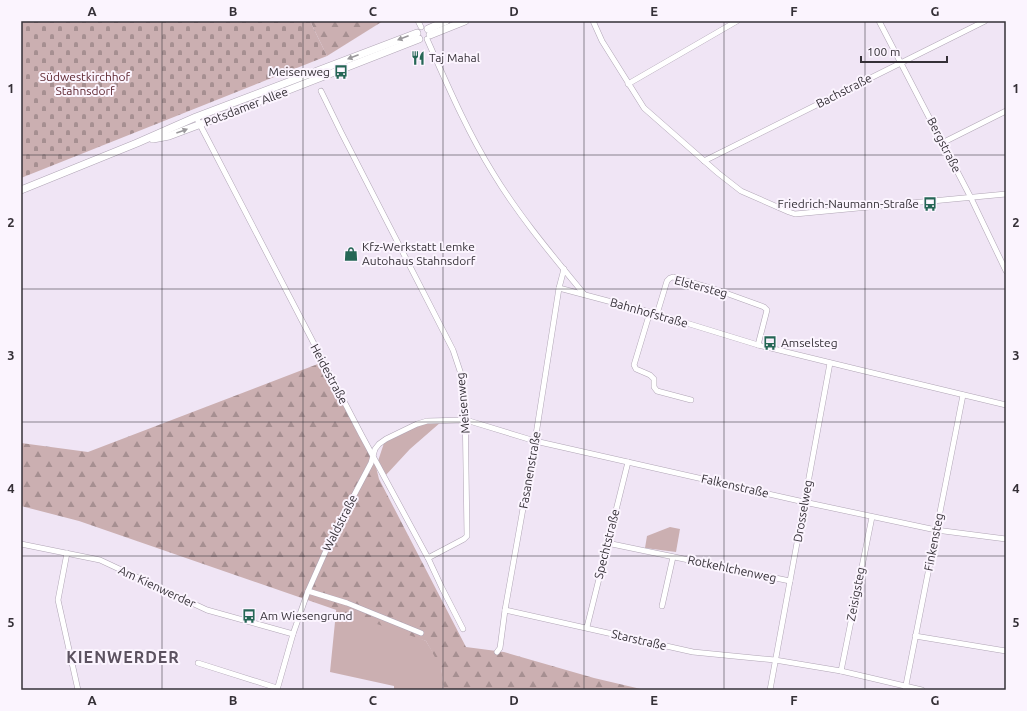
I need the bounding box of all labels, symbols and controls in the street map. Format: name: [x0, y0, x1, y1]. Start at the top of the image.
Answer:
text: A: [87, 4, 97, 18]
text: B: [229, 4, 238, 18]
text: C: [369, 4, 378, 18]
text: D: [509, 4, 519, 18]
text: E: [650, 4, 658, 18]
text: F: [790, 4, 798, 18]
text: G: [931, 4, 940, 18]
one-way arrow: [397, 35, 409, 41]
scale bar: [861, 38, 947, 64]
text: 100 m: [867, 45, 900, 58]
restaurant icon: Taj Mahal: [410, 50, 426, 66]
place label: Taj Mahal: [429, 51, 480, 64]
one-way arrow: [347, 55, 359, 61]
bus stop icon: Meisenweg: [333, 64, 349, 80]
place label: Meisenweg: [269, 65, 330, 78]
park label: Südwestkirchhof Stahnsdorf: [40, 70, 131, 97]
street label: Bachstraße: [814, 71, 874, 110]
text: 1: [7, 81, 15, 95]
text: 1: [1012, 81, 1020, 95]
street label: Potsdamer Allee: [202, 85, 290, 129]
street label: Bergstraße: [925, 115, 964, 175]
one-way arrow: [177, 128, 189, 134]
bus stop icon: Friedrich-Naumann-Straße: [922, 196, 938, 212]
place label: Friedrich-Naumann-Straße: [778, 197, 919, 210]
text: 2: [7, 215, 15, 229]
text: 2: [1012, 215, 1020, 229]
place label: Kfz-Werkstatt Lemke Autohaus Stahnsdorf: [362, 240, 476, 267]
shop icon: Kfz-Werkstatt Lemke Autohaus Stahnsdorf: [343, 246, 359, 262]
street label: Elstersteg: [673, 273, 729, 300]
street label: Bahnhofstraße: [609, 295, 690, 330]
bus stop icon: Amselsteg: [762, 335, 778, 351]
place label: Amselsteg: [781, 336, 838, 349]
street label: Heidestraße: [308, 342, 351, 406]
text: 3: [7, 348, 15, 362]
text: 3: [1012, 348, 1020, 362]
street label: Meisenweg: [453, 372, 472, 434]
street label: Fasanenstraße: [516, 430, 543, 510]
street label: Falkenstraße: [700, 471, 770, 500]
street label: Drosselweg: [791, 479, 814, 543]
text: 4: [7, 481, 15, 495]
text: 4: [1012, 481, 1020, 495]
street label: Waldstraße: [320, 492, 359, 553]
street label: Spechtstraße: [592, 508, 621, 580]
street label: Finkensteg: [922, 512, 946, 572]
street label: Rotkehlchenweg: [687, 553, 778, 584]
street label: Am Kienwerder: [117, 563, 198, 610]
street label: Zeisigsteg: [844, 566, 867, 622]
bus stop icon: Am Wiesengrund: [241, 608, 257, 624]
place label: Am Wiesengrund: [260, 609, 353, 622]
text: 5: [7, 615, 15, 629]
text: 5: [1012, 615, 1020, 629]
street label: Starstraße: [610, 627, 668, 652]
district label: KIENWERDER: [66, 648, 180, 666]
text: A: [87, 693, 97, 707]
text: B: [229, 693, 238, 707]
text: C: [369, 693, 378, 707]
text: D: [509, 693, 519, 707]
text: E: [650, 693, 658, 707]
text: F: [790, 693, 798, 707]
text: G: [931, 693, 940, 707]

